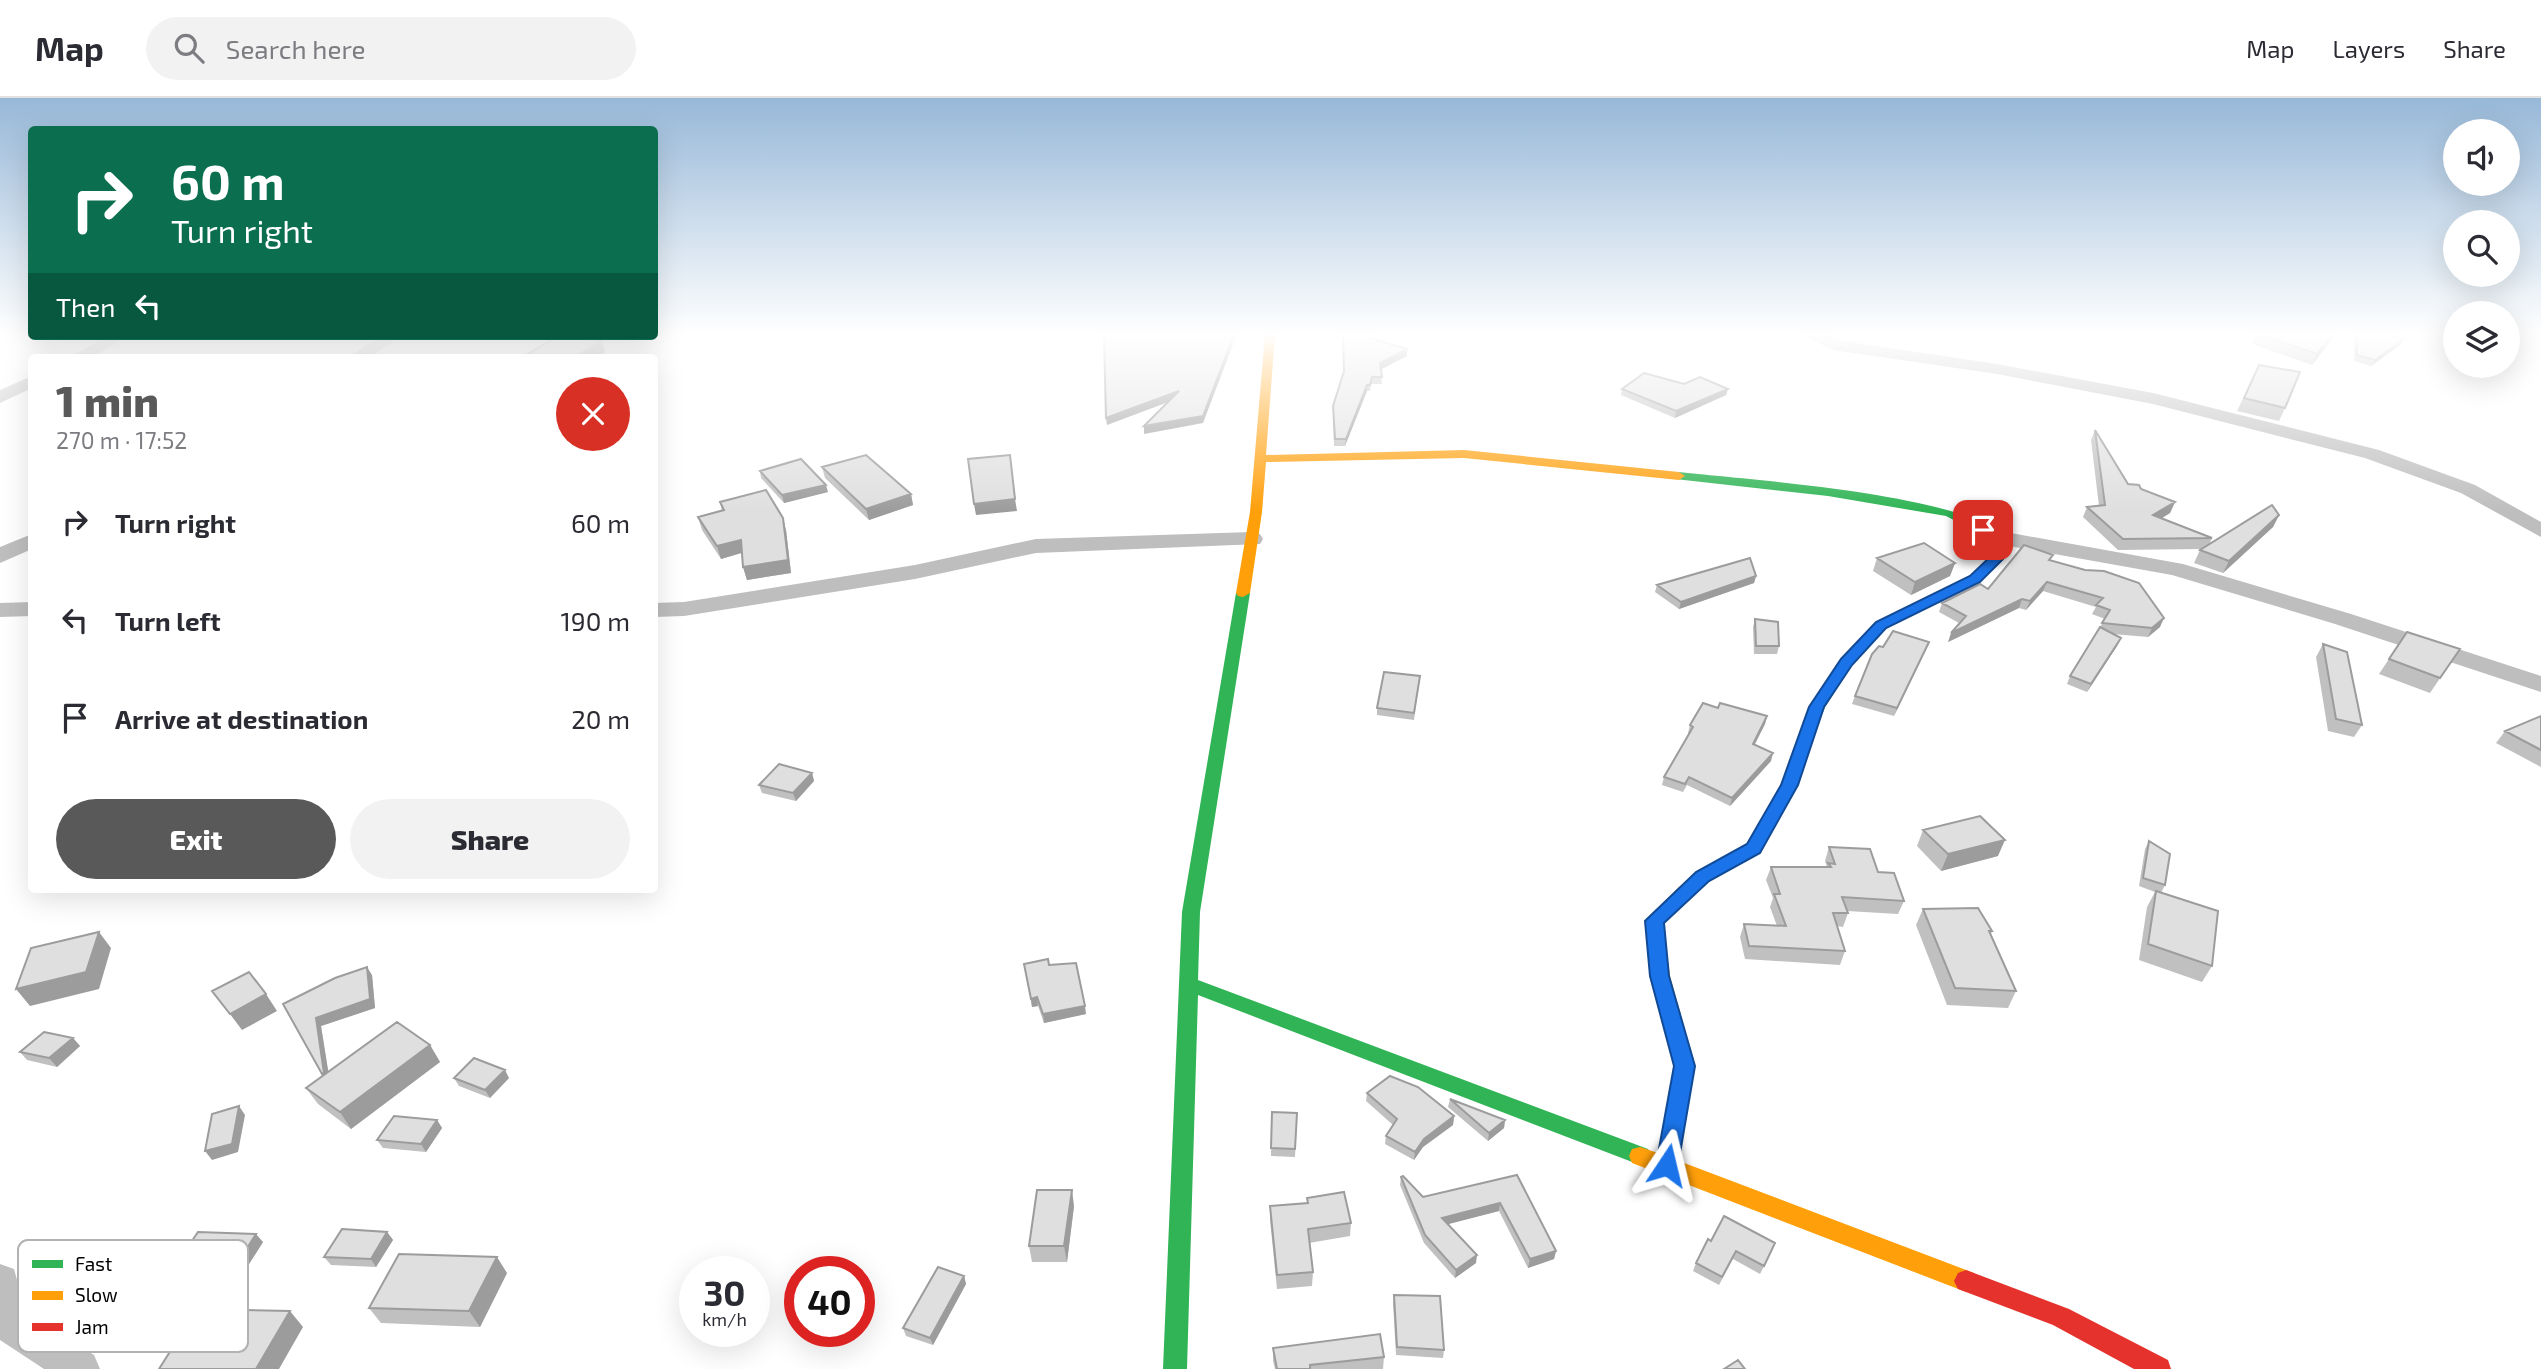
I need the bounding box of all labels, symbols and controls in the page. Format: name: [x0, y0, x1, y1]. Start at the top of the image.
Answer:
search box: [146, 17, 636, 80]
text: Map: [35, 28, 104, 68]
icon: search: [170, 29, 208, 67]
text: Search here: [226, 33, 365, 64]
text: Map: [2246, 34, 2294, 63]
text: Layers: [2332, 34, 2405, 63]
text: Share: [2443, 34, 2506, 63]
map controls: [2443, 119, 2520, 378]
button: sound: [2443, 119, 2520, 196]
text: 60 m: [171, 151, 285, 210]
icon: right: [56, 154, 147, 245]
button: search: [2443, 210, 2520, 287]
text: Turn right: [171, 211, 313, 249]
icon: left: [129, 287, 167, 325]
text: Then: [56, 291, 115, 322]
button: layers: [2443, 301, 2520, 378]
text: 1 min: [56, 375, 159, 425]
button: close: [556, 377, 630, 451]
text: 270 m · 17:52: [56, 426, 187, 454]
pin: [1953, 500, 2013, 560]
icon: right: [56, 503, 94, 541]
text: Turn right: [115, 507, 236, 538]
text: 60 m: [571, 507, 630, 538]
icon: arrive: [1964, 511, 2002, 549]
icon: left: [56, 601, 94, 639]
text: Turn left: [115, 605, 221, 636]
text: 190 m: [561, 605, 630, 636]
icon: arrive: [56, 699, 94, 737]
text: Arrive at destination: [115, 703, 368, 734]
text: 20 m: [571, 703, 630, 734]
button: Exit: [56, 799, 336, 879]
button: Share: [350, 799, 630, 879]
position arrow: [1630, 1128, 1704, 1202]
legend: [18, 1240, 248, 1352]
text: Fast: [75, 1252, 112, 1275]
speed limit sign: 40: [784, 1256, 875, 1347]
text: 30: [704, 1271, 745, 1313]
text: Slow: [75, 1283, 118, 1306]
text: km/h: [702, 1308, 747, 1330]
text: Jam: [75, 1315, 109, 1338]

